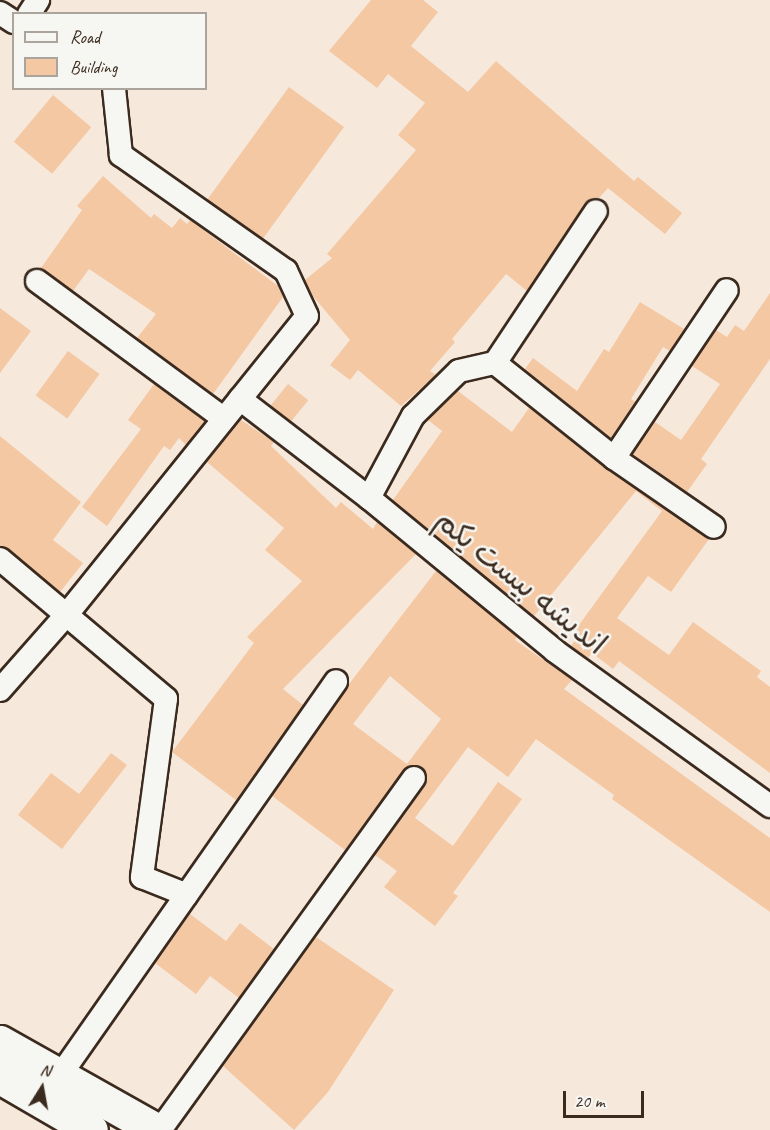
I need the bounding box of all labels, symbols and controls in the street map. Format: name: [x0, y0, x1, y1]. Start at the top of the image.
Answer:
legend: [12, 12, 207, 90]
text: Road: [70, 26, 100, 48]
text: Building: [70, 56, 117, 78]
street label: اندیشه بیست یکم: [428, 502, 614, 662]
north arrow: [12, 1058, 72, 1118]
text: N: [39, 1060, 52, 1081]
scale bar: [566, 1079, 647, 1117]
text: 20 m: [574, 1090, 605, 1112]

